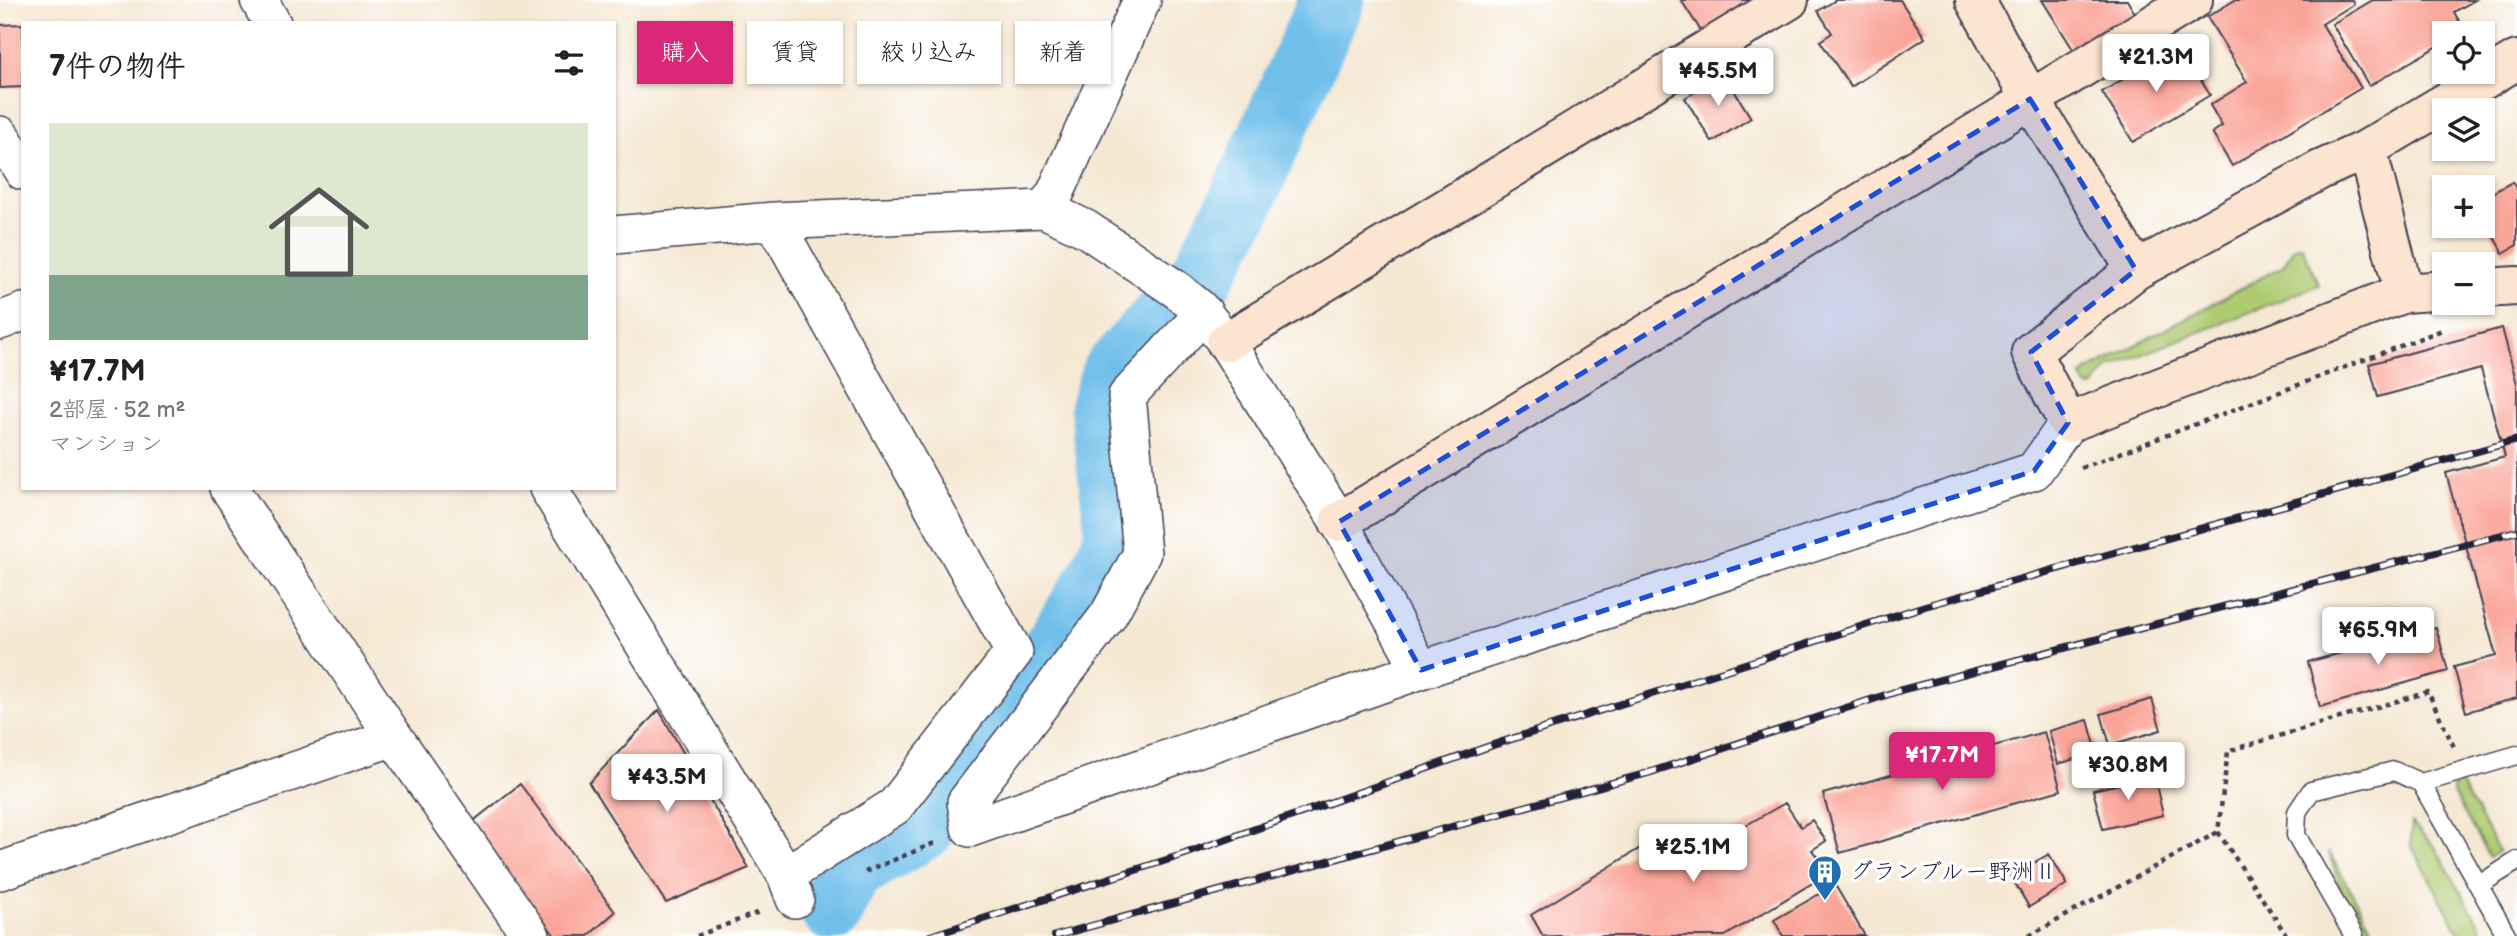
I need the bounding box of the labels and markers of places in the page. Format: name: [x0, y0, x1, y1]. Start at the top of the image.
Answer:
pin: ¥21.3M: [2099, 34, 2213, 94]
pin: ¥45.5M: [1661, 48, 1775, 108]
pin: ¥65.9M: [2321, 608, 2435, 667]
pin: ¥17.7M: [1885, 732, 1999, 792]
pin: ¥30.8M: [2071, 742, 2185, 802]
pin: ¥43.5M: [610, 754, 724, 814]
pin: ¥25.1M: [1636, 824, 1750, 884]
building icon: グランブルー野洲Ⅱ: [1806, 853, 1844, 902]
place label: グランブルー野洲Ⅱ: [1850, 858, 2057, 886]

